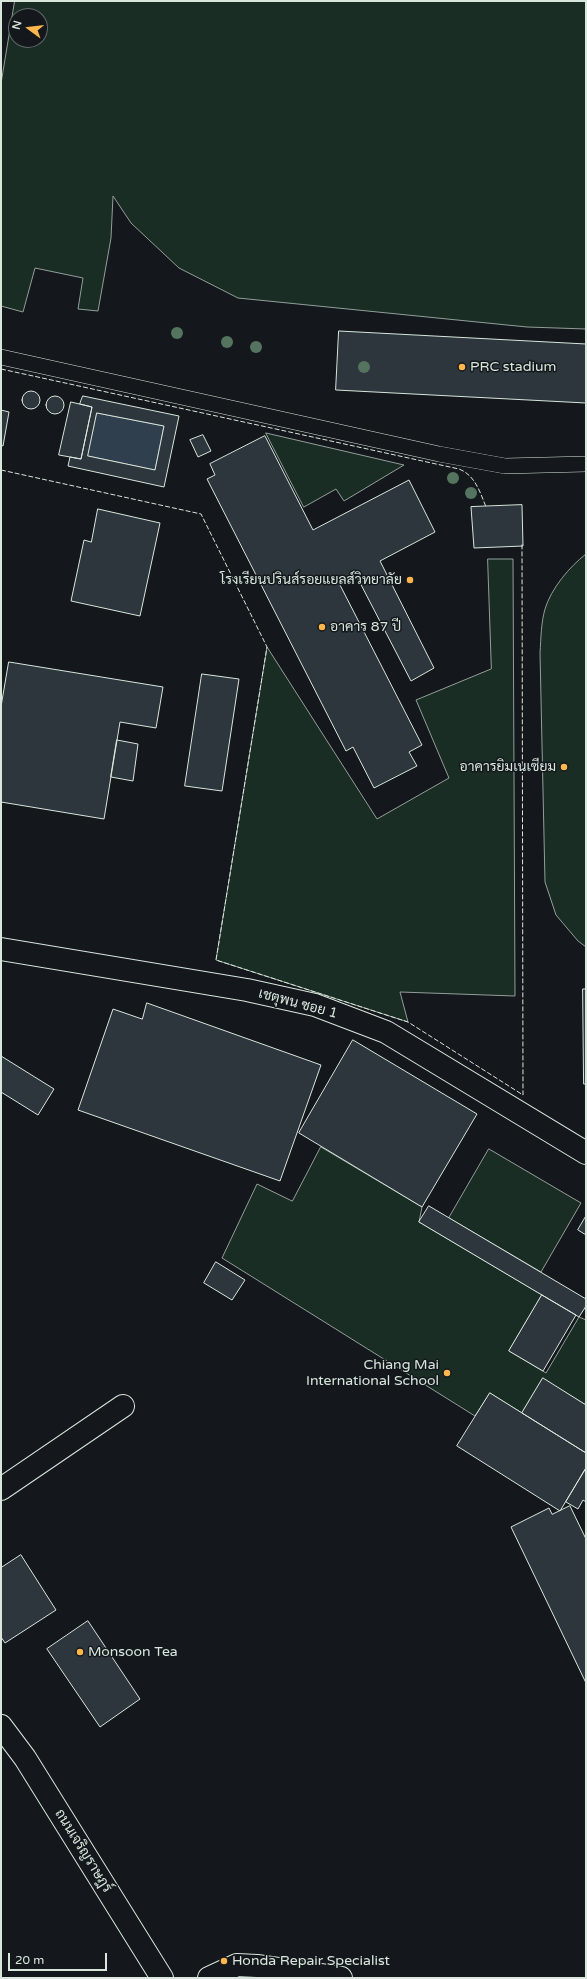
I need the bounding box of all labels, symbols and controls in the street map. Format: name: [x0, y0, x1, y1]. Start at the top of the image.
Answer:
north arrow: [8, 8, 48, 48]
text: N: [9, 19, 24, 31]
place label: PRC stadium: [470, 359, 556, 375]
marker: PRC stadium: [457, 362, 467, 372]
place label: โรงเรียนปรินส์รอยแยลส์วิทยาลัย: [220, 572, 402, 588]
marker: โรงเรียนปรินส์รอยแยลส์วิทยาลัย: [405, 575, 415, 585]
place label: อาคาร 87 ปี: [330, 619, 401, 635]
marker: อาคาร 87 ปี: [317, 622, 327, 632]
place label: อาคารยิมเนเซียม: [460, 759, 556, 775]
marker: อาคารยิมเนเซียม: [559, 762, 569, 772]
street label: เชตุพน ซอย 1: [257, 985, 339, 1023]
place label: Chiang Mai International School: [306, 1357, 439, 1390]
marker: Chiang Mai International School: [442, 1368, 452, 1378]
place label: Monsoon Tea: [88, 1644, 178, 1660]
marker: Monsoon Tea: [75, 1647, 85, 1657]
street label: ถนนเจริญราษฎร์: [51, 1806, 115, 1896]
scale bar: [10, 1945, 109, 1971]
text: 20 m: [15, 1953, 44, 1967]
place label: Honda Repair Specialist: [232, 1953, 390, 1969]
marker: Honda Repair Specialist: [219, 1956, 229, 1966]

